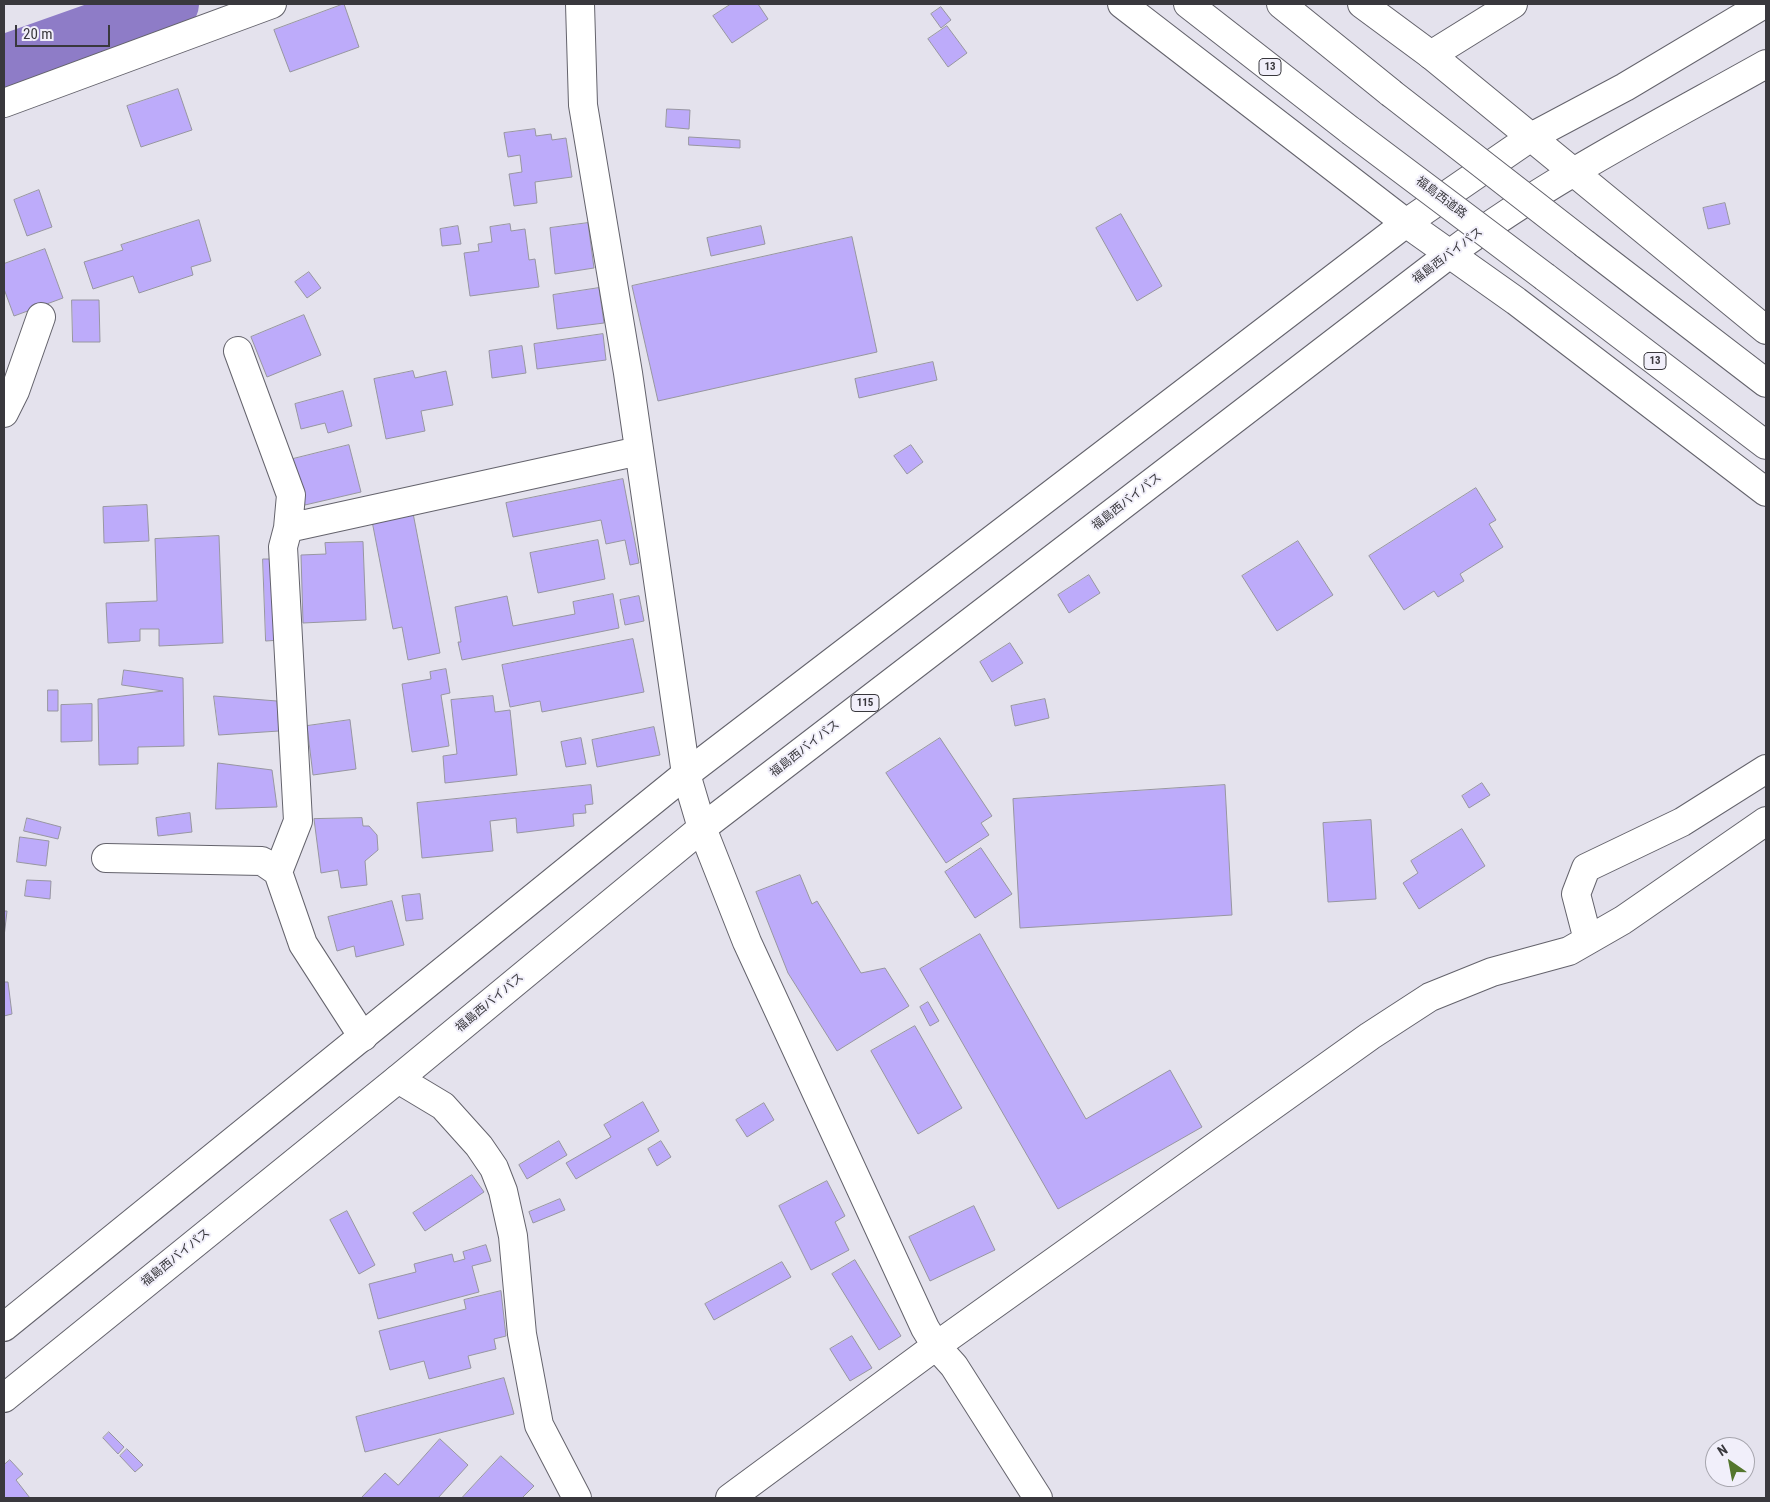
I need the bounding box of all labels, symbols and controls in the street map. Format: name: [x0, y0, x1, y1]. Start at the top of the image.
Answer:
scale bar: [18, 15, 112, 47]
text: 20 m: [23, 25, 53, 43]
road number: 13: [1259, 58, 1281, 76]
street label: 福島西道路: [1413, 174, 1469, 222]
street label: 福島西バイパス: [1410, 225, 1486, 287]
road number: 13: [1644, 352, 1666, 370]
street label: 福島西バイパス: [1089, 470, 1165, 534]
road number: 115: [851, 694, 879, 711]
street label: 福島西バイパス: [767, 717, 843, 781]
street label: 福島西バイパス: [453, 970, 527, 1036]
street label: 福島西バイパス: [139, 1226, 213, 1290]
north arrow: [1705, 1437, 1755, 1487]
text: N: [1714, 1441, 1730, 1459]

